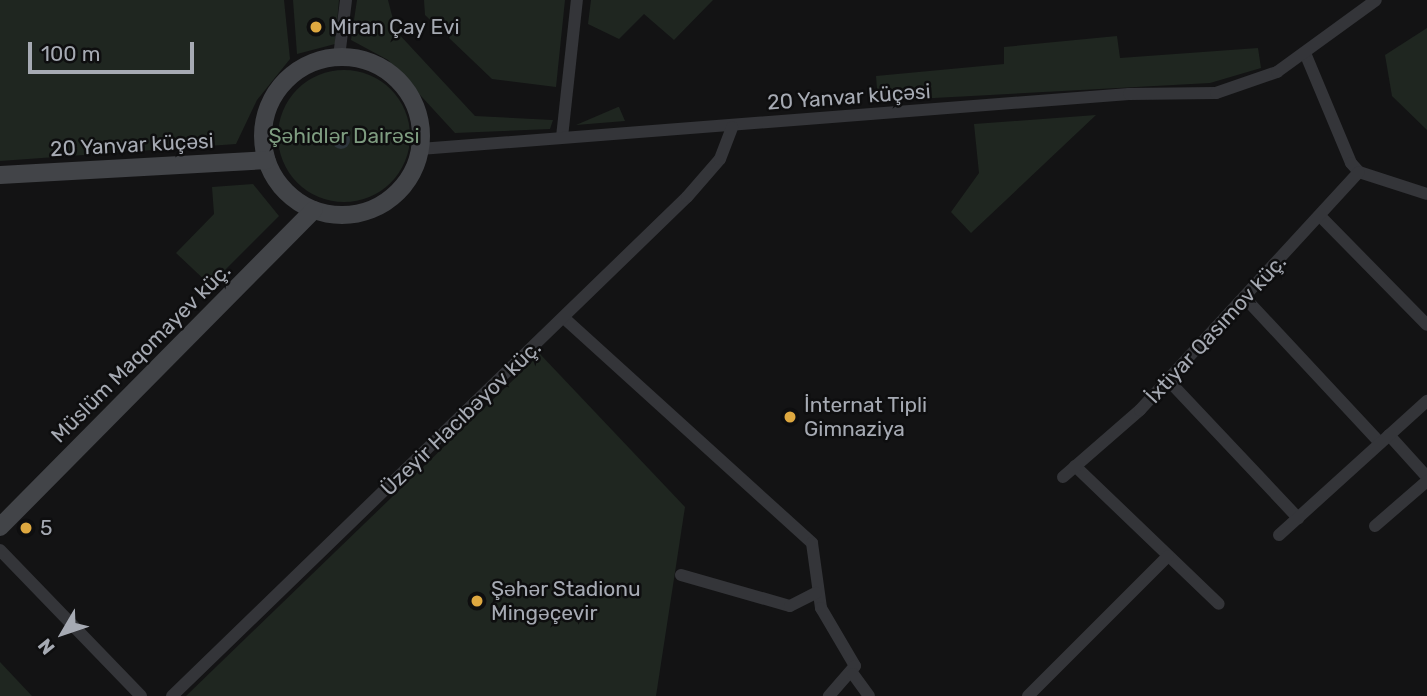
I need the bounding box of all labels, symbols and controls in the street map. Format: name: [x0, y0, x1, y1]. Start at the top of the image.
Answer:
place label: Miran Çay Evi: [330, 14, 460, 40]
marker: Miran Çay Evi: [308, 19, 324, 35]
scale bar: [32, 28, 198, 72]
text: 100 m: [41, 41, 100, 66]
street label: 20 Yanvar küçəsi: [766, 79, 932, 115]
park label: Şəhidlər Dairəsi: [268, 123, 420, 149]
street label: 20 Yanvar küçəsi: [49, 128, 215, 162]
street label: İxtiyar Qasımov küç.: [1140, 249, 1292, 409]
street label: Müslüm Maqomayev küç.: [46, 258, 236, 448]
street label: Üzeyir Hacıbəyov küç.: [375, 335, 547, 501]
place label: İnternat Tipli Gimnaziya: [804, 392, 928, 442]
marker: İnternat Tipli Gimnaziya: [782, 409, 798, 425]
place label: 5: [40, 515, 52, 541]
marker: 5: [18, 520, 34, 536]
place label: Şəhər Stadionu Mingəçevir: [491, 576, 641, 626]
marker: Şəhər Stadionu Mingəçevir: [469, 593, 485, 609]
north arrow: [28, 598, 98, 668]
text: N: [33, 634, 60, 659]

